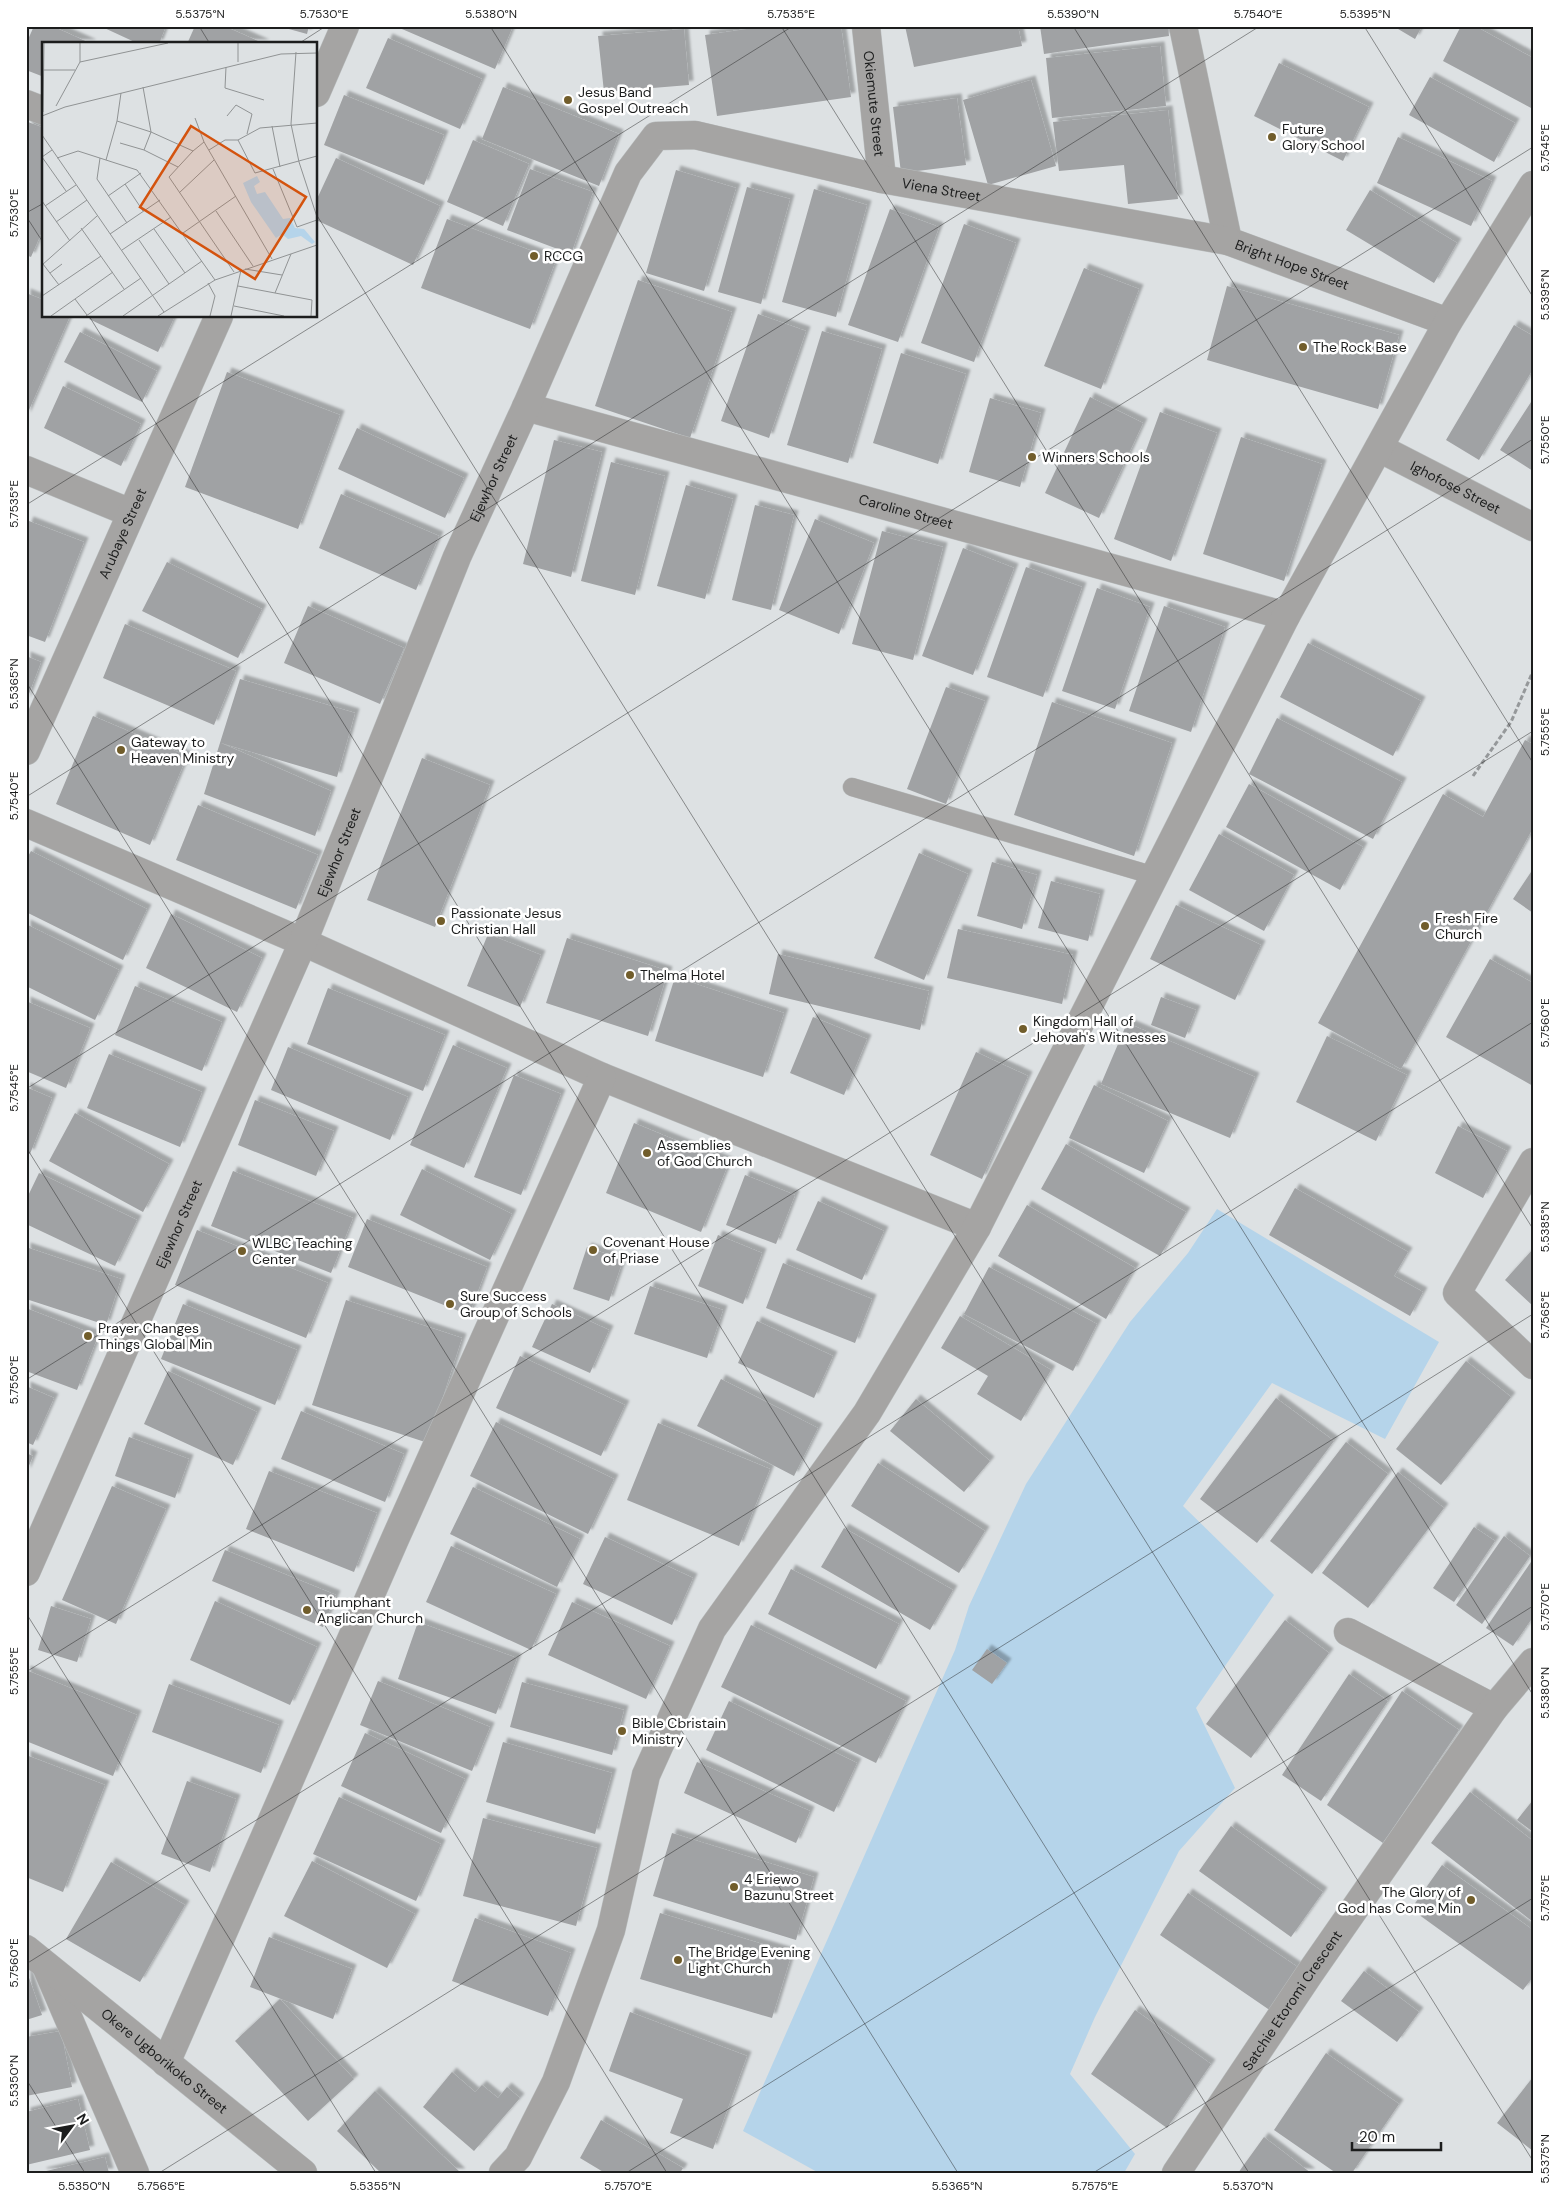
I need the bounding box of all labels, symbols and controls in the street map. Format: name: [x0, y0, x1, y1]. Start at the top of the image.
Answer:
text: 5.5375°N: [175, 6, 225, 22]
text: 5.7530°E: [300, 6, 349, 22]
text: 5.5380°N: [465, 6, 517, 22]
text: 5.7535°E: [767, 6, 815, 22]
text: 5.5390°N: [1047, 6, 1099, 22]
text: 5.7540°E: [1233, 6, 1283, 22]
text: 5.5395°N: [1339, 6, 1391, 22]
inset map: [42, 42, 318, 318]
street label: Okiemute Street: [860, 50, 889, 157]
place label: Jesus Band Gospel Outreach: [578, 83, 688, 117]
marker: Jesus Band Gospel Outreach: [562, 94, 574, 106]
place label: Future Glory School: [1282, 120, 1365, 154]
text: 5.7545°E: [1537, 124, 1553, 172]
marker: Future Glory School: [1266, 131, 1278, 143]
street label: Viena Street: [900, 174, 982, 206]
text: 5.7530°E: [6, 188, 22, 237]
street label: Bright Hope Street: [1233, 235, 1352, 294]
place label: RCCG: [544, 247, 583, 265]
marker: RCCG: [528, 250, 540, 262]
text: 5.5395°N: [1537, 269, 1553, 321]
place label: The Rock Base: [1313, 338, 1407, 356]
marker: The Rock Base: [1297, 341, 1309, 353]
text: 5.7550°E: [1537, 415, 1553, 465]
street label: Ejewhor Street: [465, 431, 521, 525]
place label: Winners Schools: [1042, 448, 1150, 466]
marker: Winners Schools: [1026, 451, 1038, 463]
street label: Ighofose Street: [1408, 457, 1504, 518]
text: 5.7535°E: [6, 480, 22, 528]
street label: Arubaye Street: [95, 485, 150, 582]
street label: Caroline Street: [857, 490, 955, 533]
text: 5.5365°N: [6, 658, 22, 710]
text: 5.7555°E: [1537, 708, 1553, 756]
place label: Gateway to Heaven Ministry: [131, 733, 234, 767]
marker: Gateway to Heaven Ministry: [115, 744, 127, 756]
text: 5.7540°E: [6, 771, 22, 821]
street label: Ejewhor Street: [313, 805, 365, 899]
place label: Passionate Jesus Christian Hall: [451, 904, 562, 938]
place label: Fresh Fire Church: [1435, 909, 1498, 943]
marker: Passionate Jesus Christian Hall: [435, 915, 447, 927]
marker: Fresh Fire Church: [1419, 920, 1431, 932]
place label: Thelma Hotel: [640, 966, 725, 984]
marker: Thelma Hotel: [624, 969, 636, 981]
text: 5.7560°E: [1537, 998, 1553, 1048]
place label: Kingdom Hall of Jehovah's Witnesses: [1033, 1012, 1166, 1046]
marker: Kingdom Hall of Jehovah's Witnesses: [1017, 1023, 1029, 1035]
text: 5.7545°E: [6, 1064, 22, 1112]
place label: Assemblies of God Church: [657, 1136, 752, 1170]
marker: Assemblies of God Church: [641, 1147, 653, 1159]
street label: Ejewhor Street: [152, 1177, 206, 1271]
text: 5.5385°N: [1537, 1201, 1553, 1253]
place label: Covenant House of Priase: [603, 1233, 710, 1267]
place label: WLBC Teaching Center: [252, 1234, 353, 1268]
marker: Covenant House of Priase: [587, 1244, 599, 1256]
marker: WLBC Teaching Center: [236, 1245, 248, 1257]
place label: Sure Success Group of Schools: [460, 1287, 572, 1321]
text: 5.7565°E: [1537, 1291, 1553, 1339]
marker: Sure Success Group of Schools: [444, 1298, 456, 1310]
place label: Prayer Changes Things Global Min: [98, 1319, 212, 1353]
marker: Prayer Changes Things Global Min: [82, 1330, 94, 1342]
text: 5.7550°E: [6, 1355, 22, 1405]
text: 5.7570°E: [1537, 1583, 1553, 1631]
place label: Triumphant Anglican Church: [317, 1593, 423, 1627]
marker: Triumphant Anglican Church: [301, 1604, 313, 1616]
text: 5.7555°E: [6, 1647, 22, 1695]
text: 5.5380°N: [1537, 1667, 1553, 1719]
place label: Bible Cbristain Ministry: [632, 1714, 726, 1748]
marker: Bible Cbristain Ministry: [616, 1725, 628, 1737]
place label: 4 Eriewo Bazunu Street: [744, 1870, 834, 1904]
text: 5.7575°E: [1537, 1874, 1553, 1921]
marker: 4 Eriewo Bazunu Street: [728, 1881, 740, 1893]
place label: The Glory of God has Come Min: [1338, 1883, 1461, 1917]
marker: The Glory of God has Come Min: [1465, 1894, 1477, 1906]
street label: Satchie Etoromi Crescent: [1238, 1927, 1346, 2074]
text: 5.7560°E: [6, 1938, 22, 1988]
place label: The Bridge Evening Light Church: [688, 1943, 811, 1977]
marker: The Bridge Evening Light Church: [672, 1954, 684, 1966]
street label: Okere Ugborikoko Street: [97, 2004, 231, 2118]
text: 5.5350°N: [6, 2055, 22, 2107]
north arrow: [48, 2102, 98, 2152]
text: N: [73, 2110, 93, 2128]
scale bar: [1352, 2119, 1440, 2151]
text: 20 m: [1359, 2127, 1395, 2147]
text: 5.5375°N: [1537, 2134, 1553, 2184]
text: 5.5350°N: [58, 2178, 110, 2194]
text: 5.7565°E: [137, 2178, 185, 2194]
text: 5.5355°N: [349, 2178, 401, 2194]
text: 5.7570°E: [604, 2178, 652, 2194]
text: 5.5365°N: [931, 2178, 983, 2194]
text: 5.7575°E: [1072, 2178, 1119, 2194]
text: 5.5370°N: [1223, 2178, 1273, 2194]

